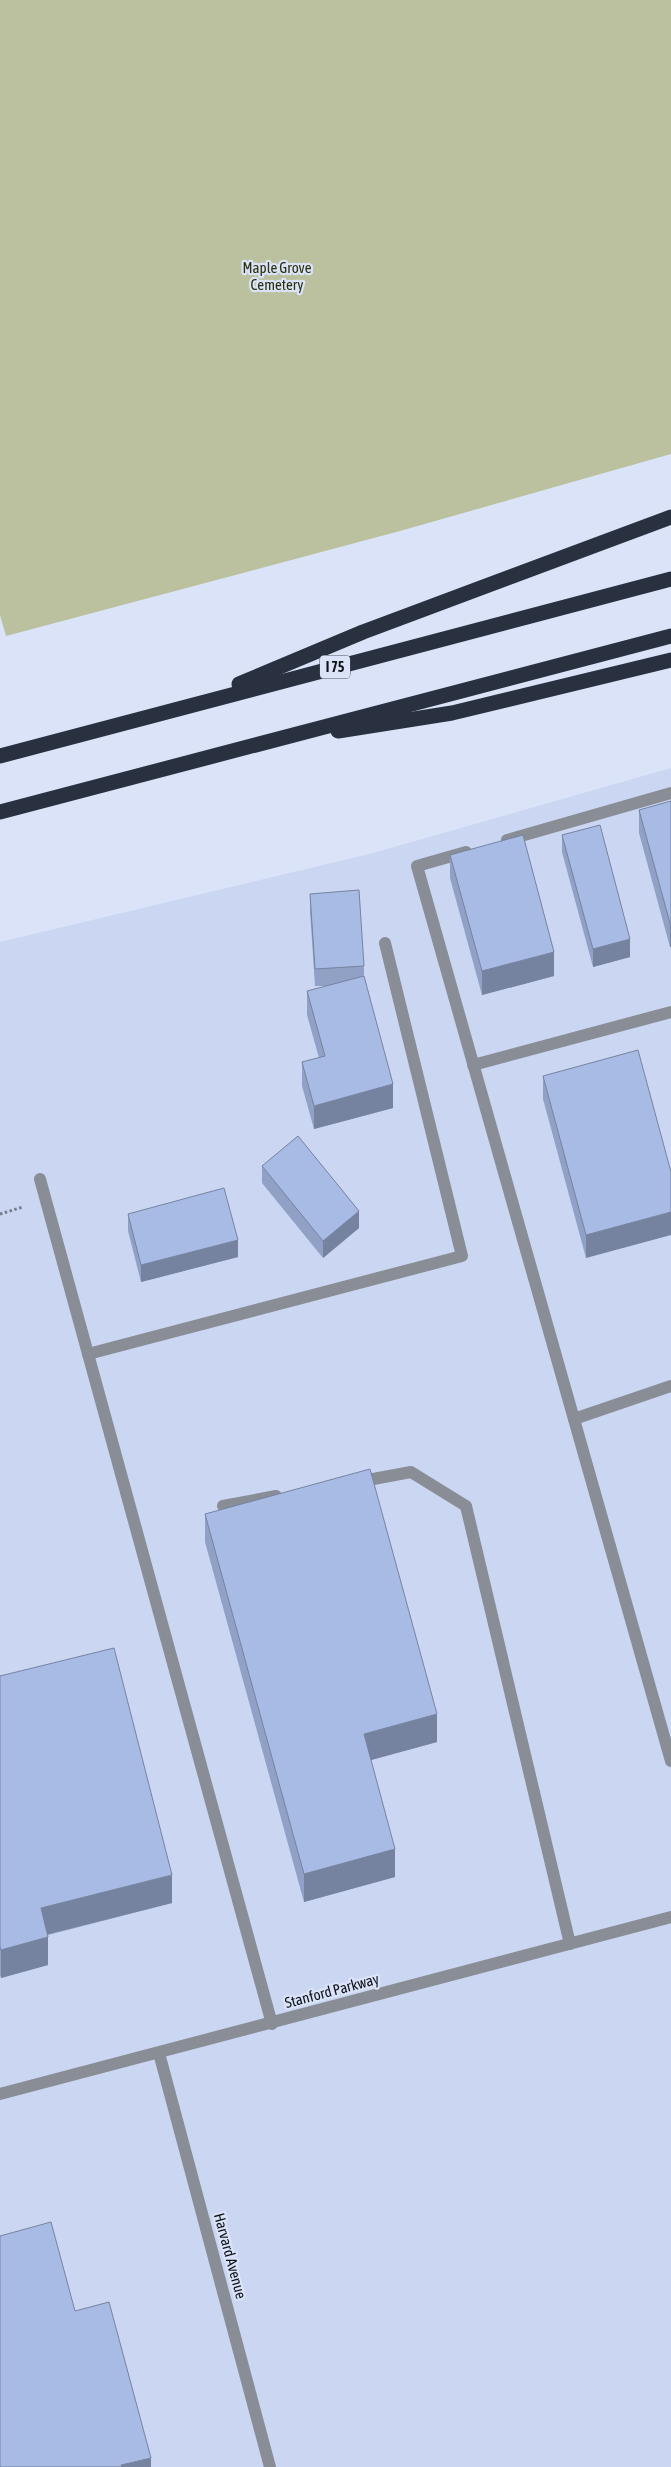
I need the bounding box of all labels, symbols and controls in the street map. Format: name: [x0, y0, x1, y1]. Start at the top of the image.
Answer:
park label: Maple Grove Cemetery: [243, 259, 312, 293]
road number: I 75: [320, 656, 350, 679]
street label: Stanford Parkway: [283, 1970, 381, 2011]
street label: Harvard Avenue: [211, 2211, 250, 2301]

